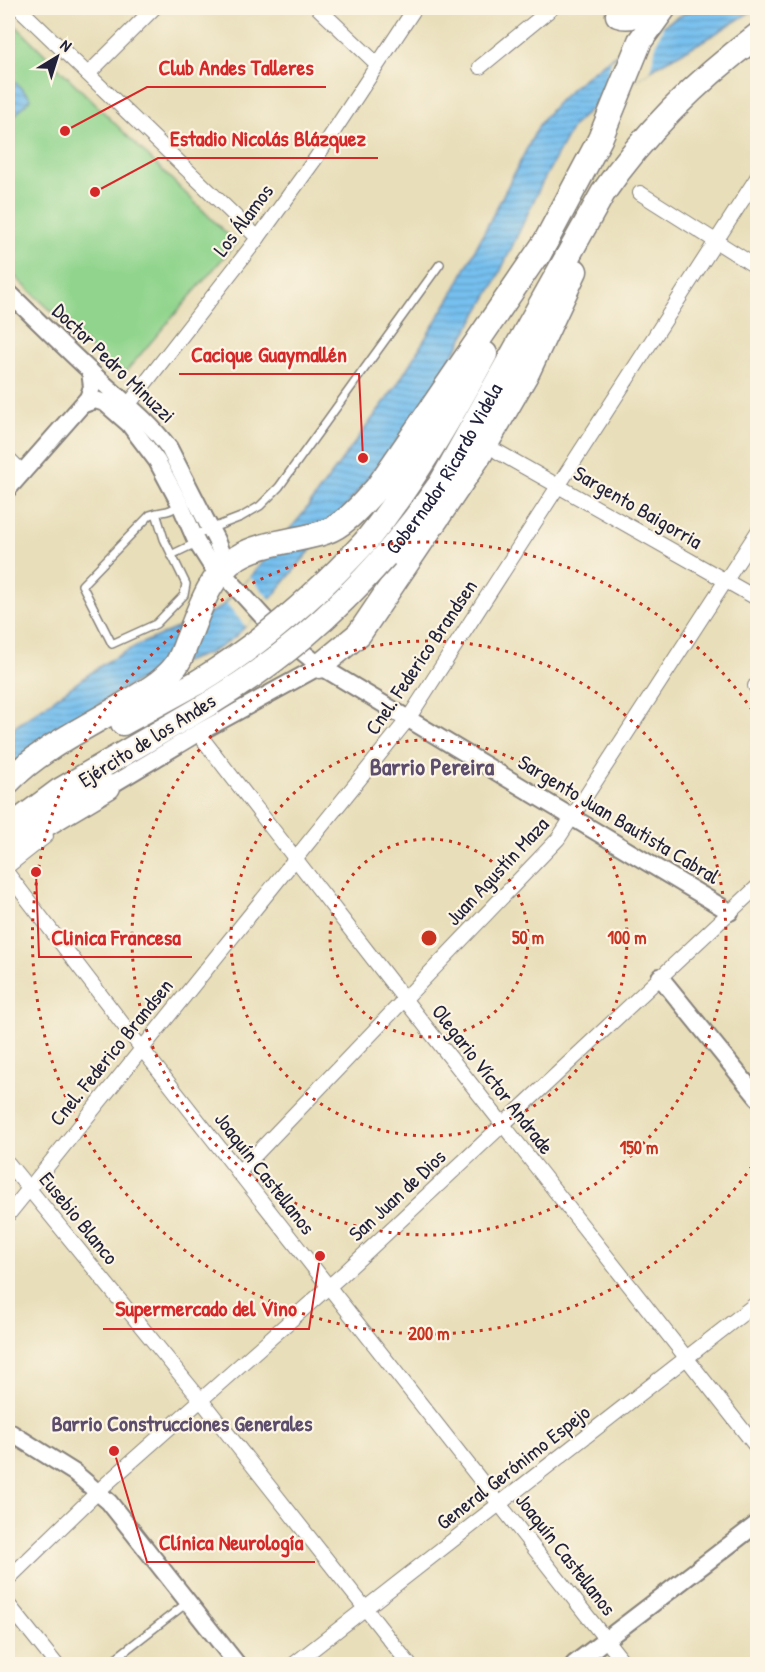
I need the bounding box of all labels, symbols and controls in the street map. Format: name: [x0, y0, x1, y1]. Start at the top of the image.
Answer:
north arrow: [27, 27, 87, 87]
text: N: [56, 34, 77, 57]
callout: Club Andes Talleres: [147, 47, 326, 87]
text: Club Andes Talleres: [158, 52, 314, 82]
callout: Estadio Nicolás Blázquez: [158, 118, 378, 158]
text: Estadio Nicolás Blázquez: [170, 123, 367, 154]
street label: Los Álamos: [206, 178, 280, 262]
street label: Doctor Pedro Minuzzi: [46, 297, 182, 429]
callout: Cacique Guaymallén: [179, 334, 359, 374]
text: Cacique Guaymallén: [191, 339, 347, 370]
street label: Gobernador Ricardo Videla: [378, 377, 509, 560]
street label: Sargento Baigorria: [568, 458, 708, 556]
street label: Cnel. Federico Brandsen: [358, 574, 484, 740]
street label: Ejército de los Andes: [73, 686, 221, 794]
street label: Sargento Juan Bautista Cabral: [513, 747, 726, 891]
district label: Barrio Pereira: [370, 750, 495, 782]
street label: Juan Agustín Maza: [439, 810, 555, 932]
callout: Clinica Francesa: [39, 917, 192, 957]
text: Clinica Francesa: [51, 922, 181, 952]
text: 50 m: [512, 925, 544, 950]
text: 100 m: [607, 925, 647, 950]
centre of rings: [419, 928, 439, 948]
street label: Cnel. Federico Brandsen: [43, 972, 179, 1132]
street label: Olegario Víctor Andrade: [425, 998, 561, 1160]
street label: Joaquín Castellanos: [208, 1106, 322, 1240]
text: 150 m: [620, 1135, 658, 1160]
street label: San Juan de Dios: [342, 1142, 452, 1248]
street label: Eusebio Blanco: [33, 1166, 125, 1270]
callout: Supermercado del Vino: [103, 1289, 309, 1329]
text: Supermercado del Vino: [115, 1293, 297, 1324]
text: 200 m: [409, 1321, 449, 1346]
street label: General Gerónimo Espejo: [430, 1398, 596, 1536]
district label: Barrio Construcciones Generales: [51, 1408, 313, 1438]
street label: Joaquín Castellanos: [509, 1487, 623, 1621]
callout: Clínica Neurología: [147, 1522, 315, 1562]
text: Clínica Neurología: [159, 1527, 304, 1558]

